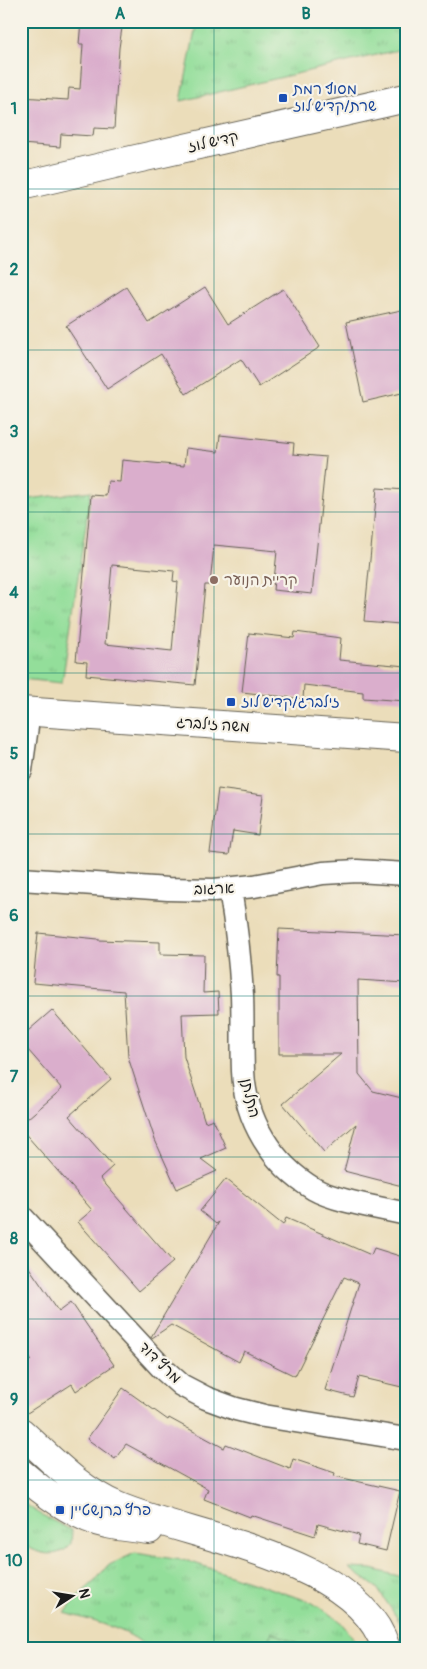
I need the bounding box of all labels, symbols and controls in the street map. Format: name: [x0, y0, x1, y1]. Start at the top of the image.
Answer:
text: A: [115, 4, 126, 24]
text: B: [301, 4, 311, 24]
place label: מסוף רמת שרת/קדיש לוז: [292, 80, 377, 116]
marker: מסוף רמת שרת/קדיש לוז: [277, 92, 289, 104]
text: 1: [11, 99, 17, 119]
street label: קדיש לוז: [186, 127, 240, 157]
text: 2: [10, 260, 19, 280]
text: 3: [10, 422, 19, 442]
place label: קריית הנוער: [224, 571, 298, 590]
marker: קריית הנוער: [208, 574, 220, 586]
text: 4: [9, 583, 19, 603]
place label: זילברג/קדיש לוז: [241, 693, 340, 712]
marker: זילברג/קדיש לוז: [225, 696, 237, 708]
street label: משה זילברג: [176, 713, 250, 737]
text: 5: [10, 744, 19, 764]
street label: ארגוב: [193, 879, 235, 899]
text: 6: [9, 906, 19, 926]
text: 7: [10, 1067, 19, 1087]
street label: התלתן: [236, 1076, 264, 1120]
text: 8: [10, 1229, 18, 1249]
street label: מרץ דוד: [135, 1338, 185, 1388]
text: 9: [10, 1390, 18, 1410]
place label: פרץ ברנשטיין: [70, 1501, 151, 1520]
marker: פרץ ברנשטיין: [54, 1504, 66, 1516]
text: 10: [5, 1551, 23, 1571]
north arrow: [48, 1572, 98, 1622]
text: N: [75, 1587, 94, 1600]

